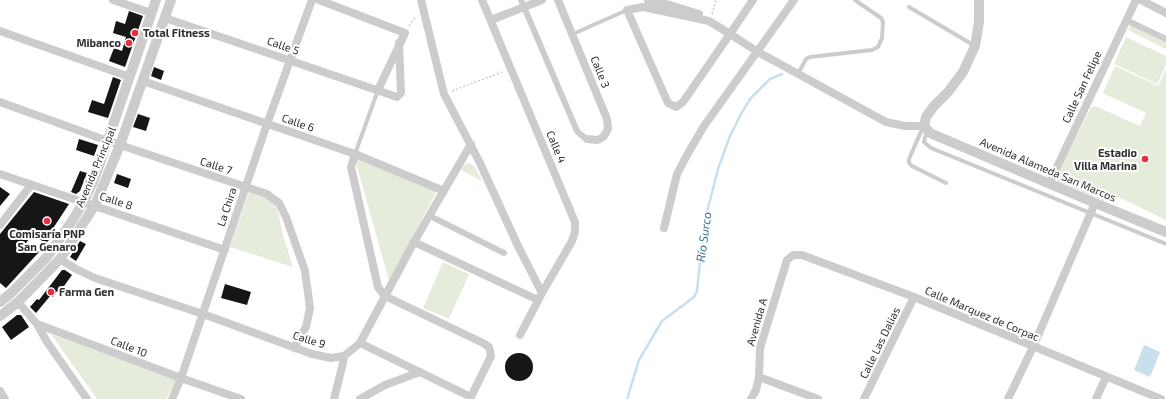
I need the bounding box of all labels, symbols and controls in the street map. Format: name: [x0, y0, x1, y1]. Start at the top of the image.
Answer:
place label: Total Fitness: [143, 26, 210, 40]
marker: Total Fitness: [130, 28, 140, 38]
street label: Calle 5: [265, 34, 301, 58]
place label: Mibanco: [76, 36, 121, 50]
marker: Mibanco: [124, 38, 134, 48]
street label: Calle San Felipe: [1059, 49, 1105, 125]
street label: Calle 3: [588, 54, 612, 90]
street label: Calle 6: [280, 111, 316, 135]
street label: Avenida Principal: [73, 125, 119, 209]
street label: Calle 4: [543, 129, 569, 165]
street label: Avenida Alameda San Marcos: [978, 135, 1118, 205]
place label: Estadio Villa Marina: [1074, 146, 1137, 172]
marker: Estadio Villa Marina: [1140, 154, 1150, 164]
street label: Calle 7: [198, 155, 234, 177]
street label: La Chira: [215, 186, 239, 228]
street label: Calle 8: [98, 189, 134, 213]
water label: Río Surco: [693, 211, 715, 263]
marker: Comisaría PNP San Genaro: [42, 216, 52, 226]
place label: Comisaría PNP San Genaro: [9, 227, 85, 253]
street label: Calle Marquez de Corpac: [923, 284, 1041, 344]
place label: Farma Gen: [59, 285, 114, 299]
marker: Farma Gen: [46, 287, 56, 297]
street label: Avenida A: [744, 297, 770, 347]
street label: Calle Las Dalias: [857, 305, 903, 381]
street label: Calle 9: [291, 329, 327, 351]
street label: Calle 10: [109, 334, 149, 360]

